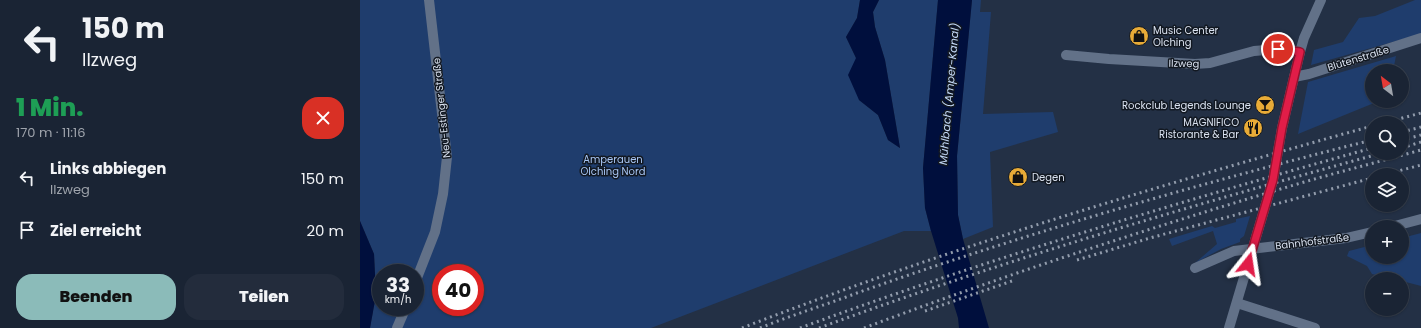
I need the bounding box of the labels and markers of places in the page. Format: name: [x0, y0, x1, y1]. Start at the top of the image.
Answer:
place label: Music Center Olching: [1153, 23, 1219, 50]
shop icon: Music Center Olching: [1128, 25, 1150, 47]
pin: [1261, 32, 1295, 66]
bar icon: Rockclub Legends Lounge: [1254, 94, 1276, 116]
place label: Rockclub Legends Lounge: [1122, 98, 1251, 113]
place label: MAGNIFICO Ristorante & Bar: [1159, 115, 1239, 142]
restaurant icon: MAGNIFICO Ristorante & Bar: [1242, 117, 1264, 139]
shop icon: Degen: [1007, 166, 1029, 188]
place label: Degen: [1032, 170, 1065, 185]

